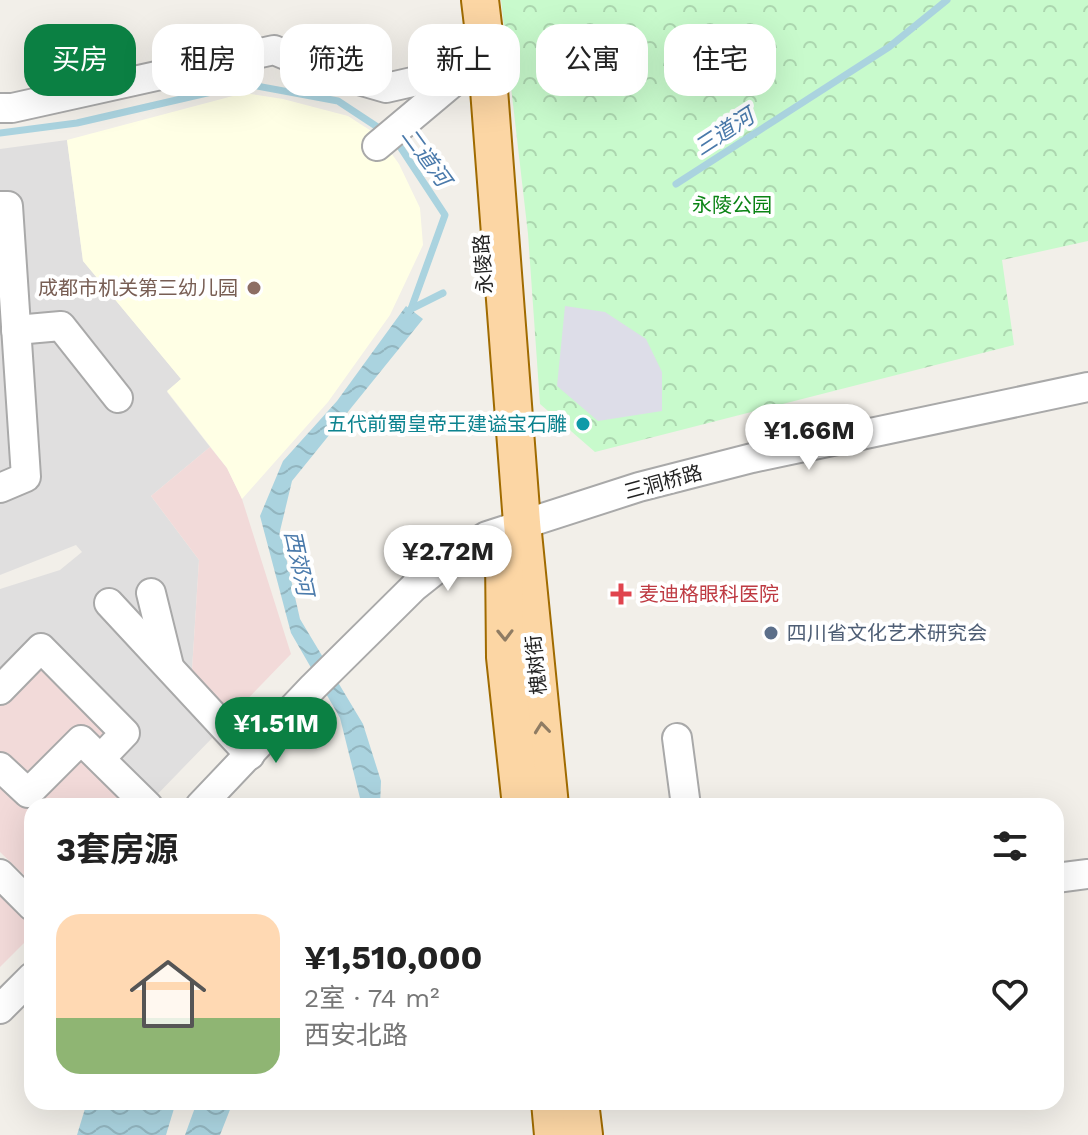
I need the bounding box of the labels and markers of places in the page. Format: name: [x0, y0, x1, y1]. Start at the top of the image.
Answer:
place label: 成都市机关第三幼儿园: [38, 276, 238, 300]
marker: 成都市机关第三幼儿园: [245, 279, 263, 297]
pin: ¥1.66M: [744, 404, 874, 472]
place label: 五代前蜀皇帝王建谥宝石雕: [327, 412, 567, 436]
marker: 五代前蜀皇帝王建谥宝石雕: [574, 415, 592, 433]
pin: ¥2.72M: [383, 525, 513, 593]
place label: 麦迪格眼科医院: [639, 582, 779, 606]
marker: 麦迪格眼科医院: [610, 583, 632, 605]
place label: 四川省文化艺术研究会: [787, 621, 987, 645]
marker: 四川省文化艺术研究会: [762, 624, 780, 642]
pin: ¥1.51M: [211, 697, 341, 765]

